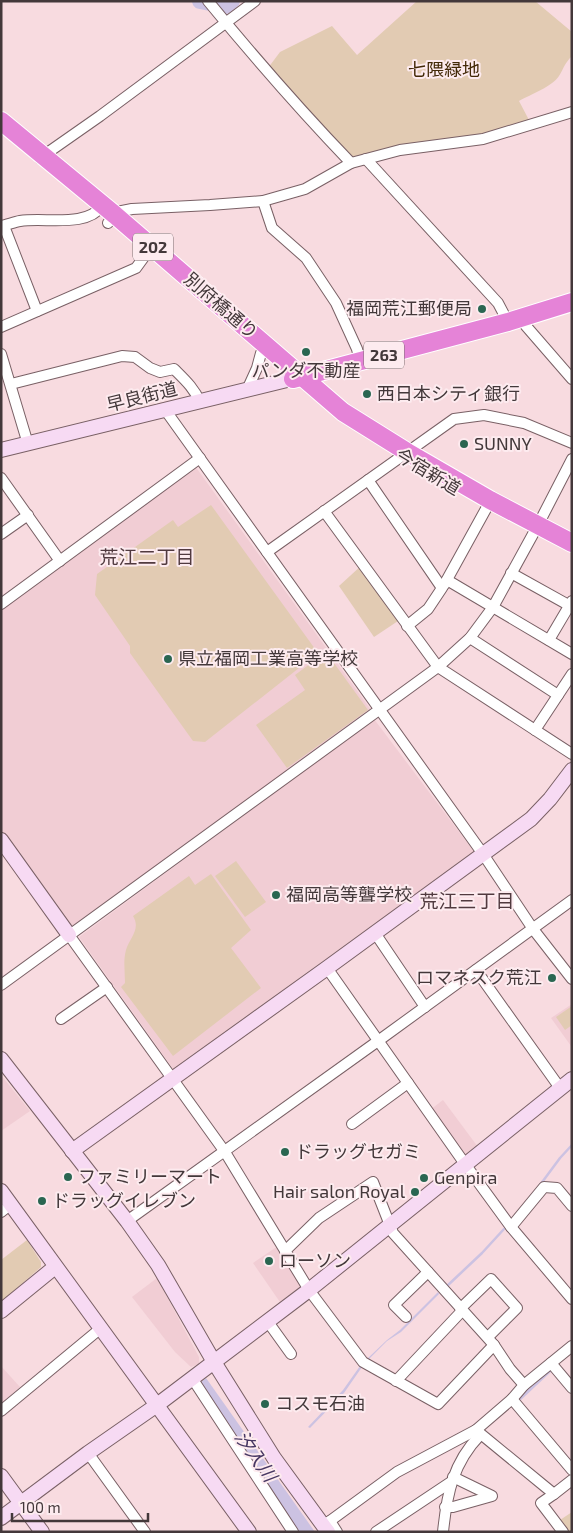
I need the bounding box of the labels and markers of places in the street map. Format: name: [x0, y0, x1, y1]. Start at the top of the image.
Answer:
place label: 福岡荒江郵便局: [346, 297, 472, 319]
marker: 福岡荒江郵便局: [476, 303, 488, 315]
marker: パンダ不動産: [300, 346, 312, 358]
place label: パンダ不動産: [252, 359, 360, 381]
place label: 西日本シティ銀行: [377, 382, 520, 404]
marker: 西日本シティ銀行: [361, 388, 373, 400]
place label: SUNNY: [474, 432, 532, 454]
marker: SUNNY: [458, 438, 470, 450]
place label: 県立福岡工業高等学校: [178, 647, 358, 669]
marker: 県立福岡工業高等学校: [162, 653, 174, 665]
place label: 福岡高等聾学校: [286, 883, 412, 905]
marker: 福岡高等聾学校: [270, 889, 282, 901]
place label: ロマネスク荒江: [416, 966, 542, 988]
marker: ロマネスク荒江: [546, 972, 558, 984]
place label: ドラッグセガミ: [295, 1140, 421, 1162]
marker: ドラッグセガミ: [279, 1146, 291, 1158]
place label: ファミリーマート: [78, 1165, 222, 1187]
place label: Genpira: [434, 1166, 497, 1188]
marker: ファミリーマート: [62, 1171, 74, 1183]
marker: Genpira: [418, 1172, 430, 1184]
place label: Hair salon Royal: [273, 1180, 406, 1202]
marker: Hair salon Royal: [409, 1186, 421, 1198]
place label: ドラッグイレブン: [52, 1189, 196, 1211]
marker: ドラッグイレブン: [36, 1195, 48, 1207]
place label: ローソン: [279, 1249, 351, 1271]
marker: ローソン: [263, 1255, 275, 1267]
place label: コスモ石油: [275, 1392, 365, 1414]
marker: コスモ石油: [259, 1398, 271, 1410]

